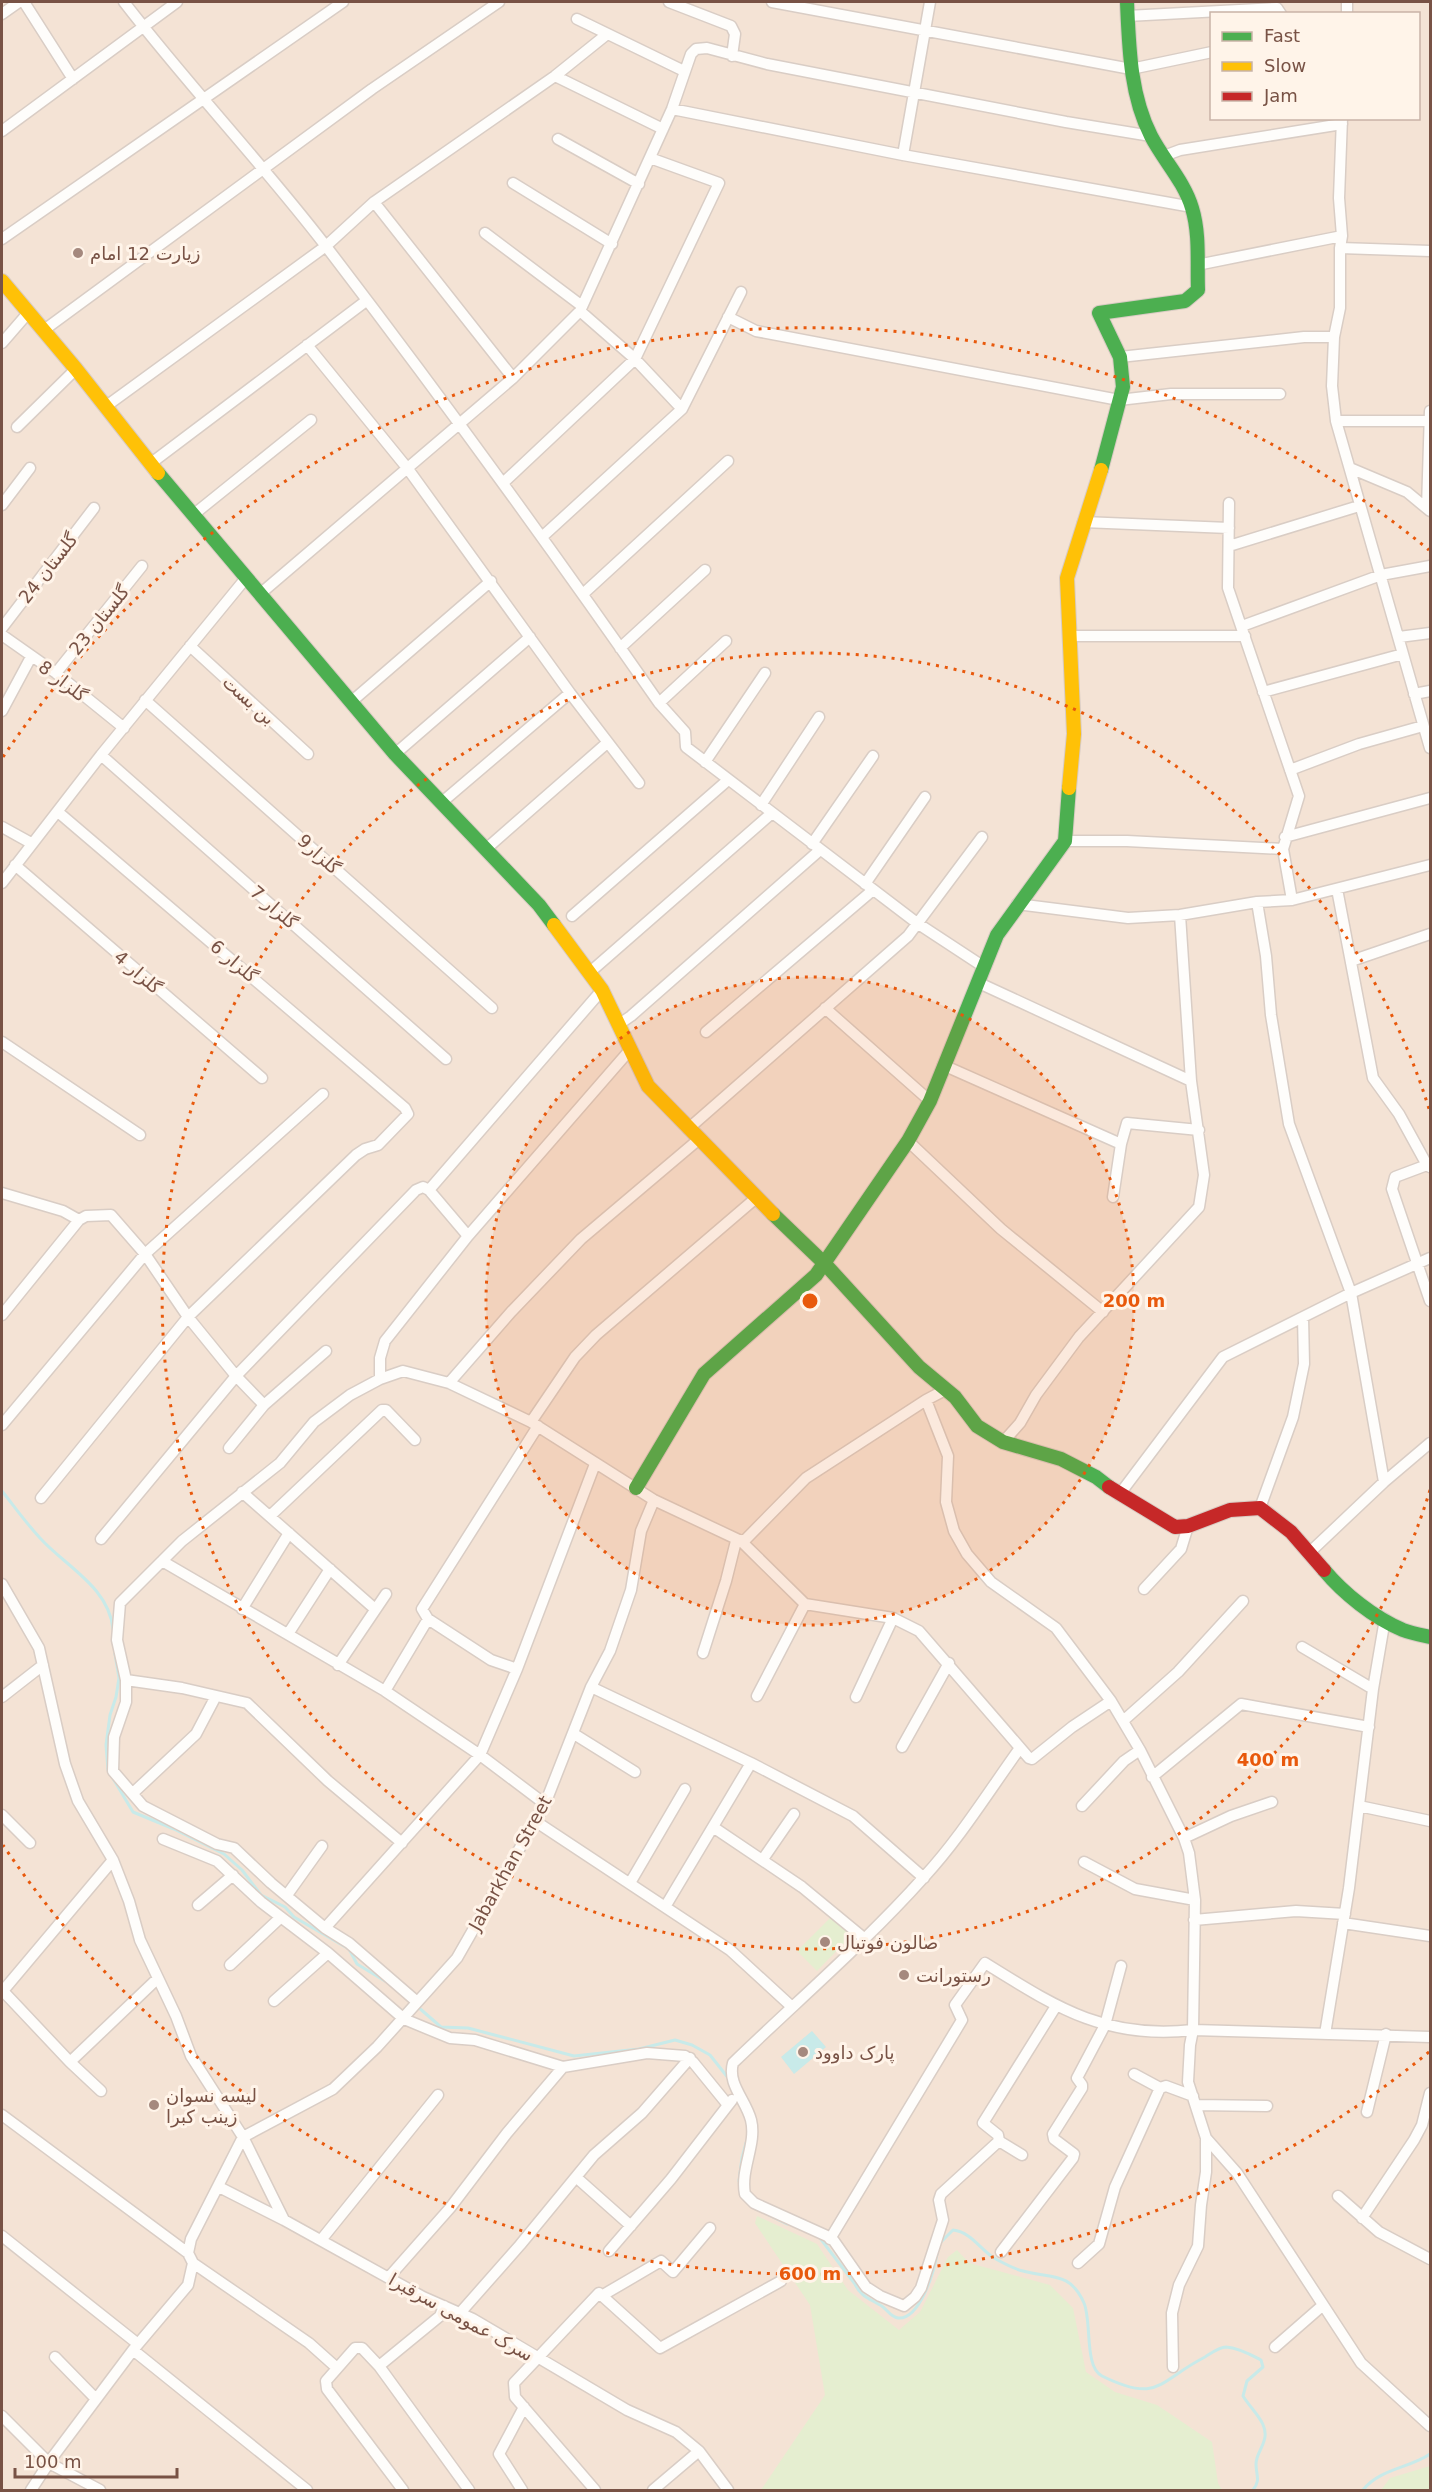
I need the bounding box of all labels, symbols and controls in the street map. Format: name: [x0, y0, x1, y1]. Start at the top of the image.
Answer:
legend: [1210, 12, 1420, 120]
text: Fast: [1264, 25, 1300, 46]
text: Slow: [1264, 55, 1306, 76]
text: Jam: [1263, 85, 1298, 106]
place label: زیارت 12 امام: [90, 243, 200, 264]
marker: زیارت 12 امام: [71, 246, 85, 260]
street label: گلستان 24: [14, 528, 82, 607]
street label: گلستان 23: [65, 581, 134, 659]
street label: گلزار 8: [34, 656, 92, 707]
street label: بن بست: [218, 671, 280, 730]
street label: گلزار9: [293, 830, 345, 879]
street label: گلزار 7: [246, 881, 302, 934]
street label: گلزار 6: [205, 935, 262, 988]
street label: گلزار 4: [110, 946, 166, 999]
text: 200 m: [1103, 1290, 1165, 1311]
centre of rings: [800, 1291, 820, 1311]
text: 400 m: [1237, 1749, 1299, 1770]
street label: Jabarkhan Street: [464, 1792, 556, 1935]
place label: صالون فوتبال: [837, 1932, 938, 1954]
marker: صالون فوتبال: [818, 1935, 832, 1949]
place label: رستورانت: [916, 1965, 991, 1987]
marker: رستورانت: [897, 1968, 911, 1982]
place label: پارک داوود: [815, 2042, 894, 2064]
marker: پارک داوود: [796, 2045, 810, 2059]
place label: لیسه نسوان زینب کبرا: [166, 2085, 257, 2128]
marker: لیسه نسوان زینب کبرا: [147, 2098, 161, 2112]
text: 600 m: [779, 2263, 841, 2284]
street label: سرک عمومی سرقبرا: [385, 2269, 537, 2366]
scale bar: [15, 2441, 177, 2479]
text: 100 m: [24, 2451, 82, 2472]

